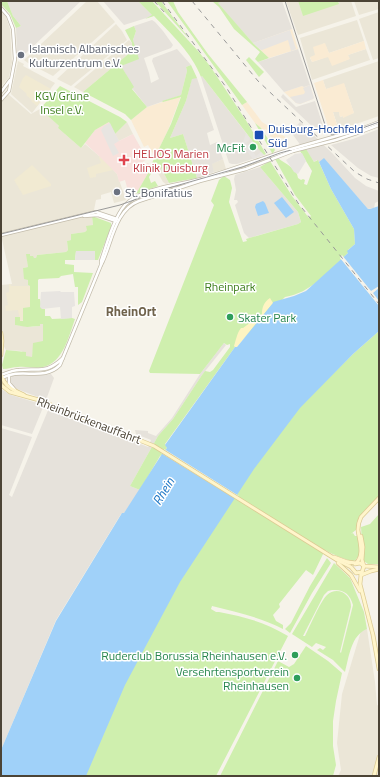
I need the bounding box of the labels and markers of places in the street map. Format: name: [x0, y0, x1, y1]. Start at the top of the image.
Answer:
place label: Islamisch Albanisches Kulturzentrum e.V.: [29, 39, 140, 72]
marker: Islamisch Albanisches Kulturzentrum e.V.: [16, 50, 26, 60]
place label: Duisburg-Hochfeld Süd: [268, 119, 363, 152]
marker: Duisburg-Hochfeld Süd: [253, 129, 265, 141]
place label: McFit: [217, 138, 246, 157]
marker: McFit: [248, 142, 258, 152]
place label: HELIOS Marien Klinik Duisburg: [133, 144, 209, 177]
marker: HELIOS Marien Klinik Duisburg: [118, 154, 130, 166]
place label: St. Bonifatius: [125, 183, 193, 202]
marker: St. Bonifatius: [112, 187, 122, 197]
place label: Skater Park: [238, 308, 297, 327]
marker: Skater Park: [225, 312, 235, 322]
place label: Ruderclub Borussia Rheinhausen e.V.: [101, 646, 287, 665]
marker: Ruderclub Borussia Rheinhausen e.V.: [290, 650, 300, 660]
place label: Versehrtensportverein Rheinhausen: [176, 662, 289, 695]
marker: Versehrtensportverein Rheinhausen: [292, 673, 302, 683]

